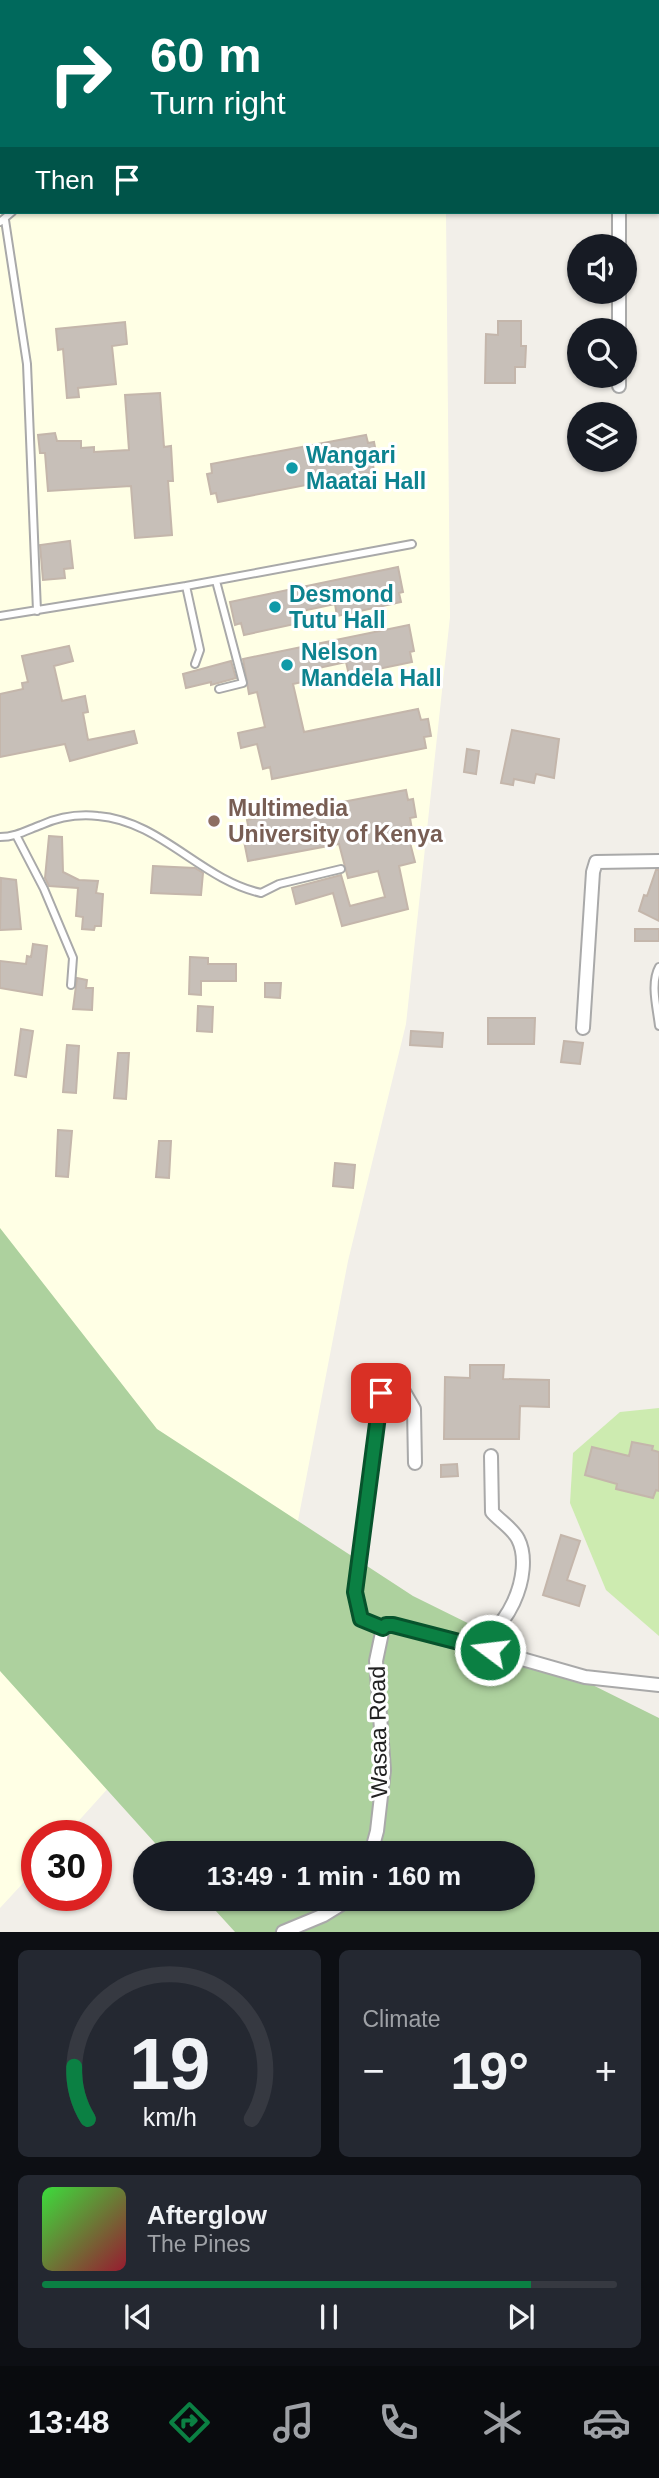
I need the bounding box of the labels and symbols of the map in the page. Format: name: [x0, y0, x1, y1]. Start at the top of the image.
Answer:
place label: Wangari Maatai Hall: [306, 442, 426, 494]
marker: Wangari Maatai Hall: [284, 460, 300, 476]
place label: Desmond Tutu Hall: [289, 581, 394, 633]
marker: Desmond Tutu Hall: [267, 599, 283, 615]
place label: Nelson Mandela Hall: [301, 639, 442, 691]
marker: Nelson Mandela Hall: [279, 657, 295, 673]
place label: Multimedia University of Kenya: [228, 795, 443, 847]
marker: Multimedia University of Kenya: [206, 813, 222, 829]
pin: [351, 1363, 411, 1423]
position arrow: [453, 1613, 527, 1687]
street label: Wasaa Road: [364, 1666, 392, 1798]
speed limit sign: 30: [21, 1820, 112, 1911]

